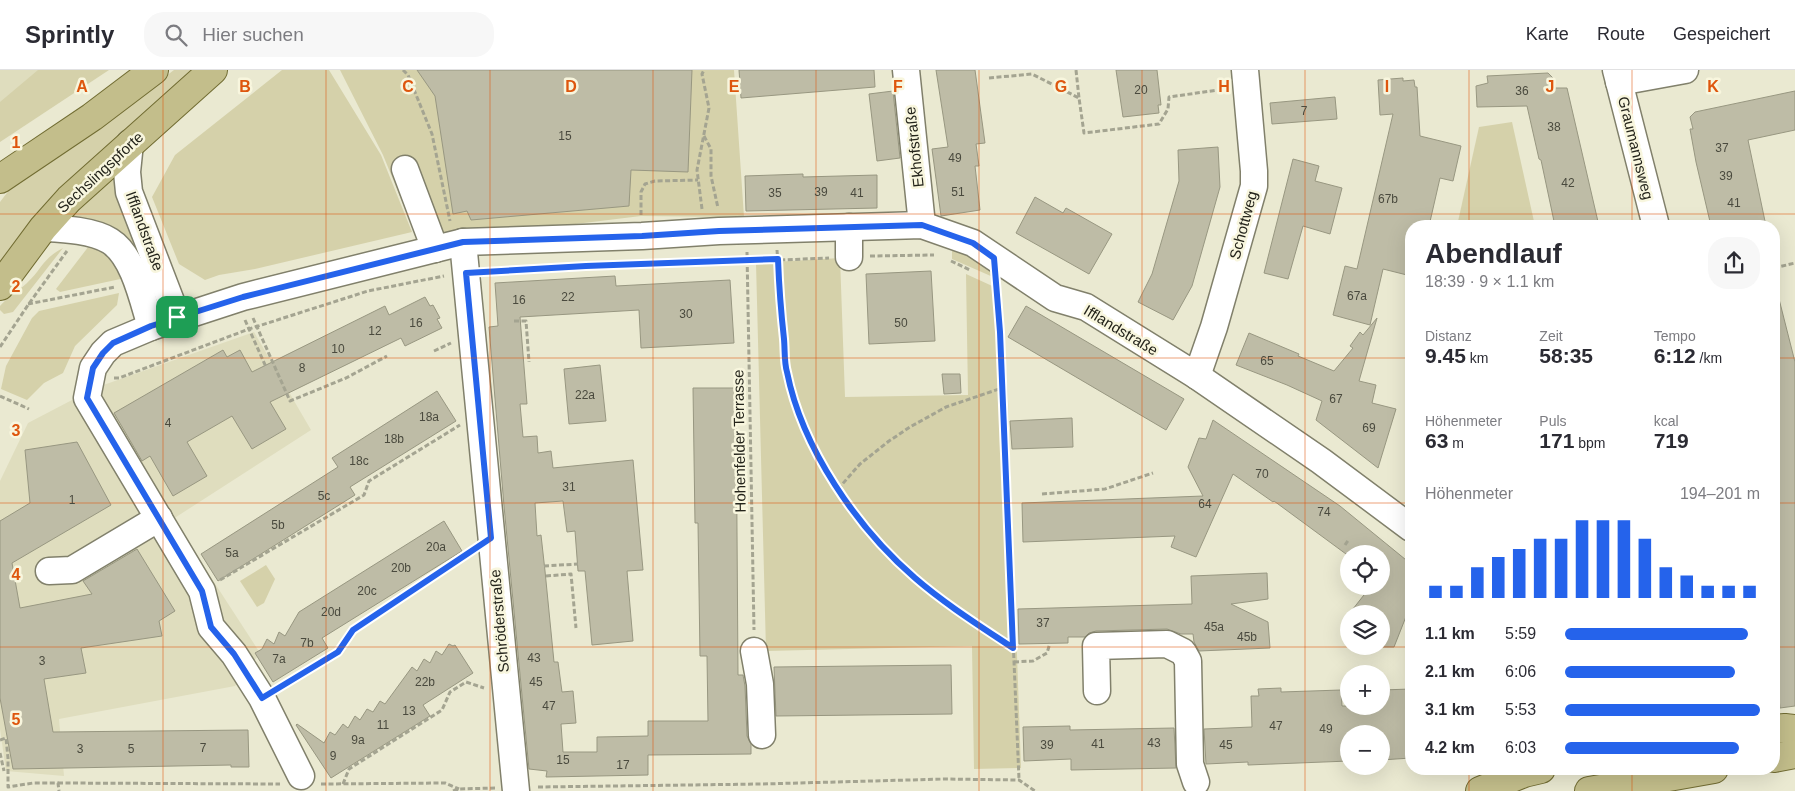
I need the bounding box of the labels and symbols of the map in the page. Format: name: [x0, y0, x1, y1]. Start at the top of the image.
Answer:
text: A: [76, 78, 88, 95]
text: B: [239, 78, 251, 95]
text: C: [402, 78, 414, 95]
text: D: [565, 78, 577, 95]
text: E: [729, 78, 740, 95]
text: F: [893, 78, 903, 95]
text: G: [1055, 78, 1067, 95]
text: H: [1218, 78, 1230, 95]
text: I: [1385, 78, 1389, 95]
text: J: [1546, 78, 1554, 95]
text: K: [1707, 78, 1719, 95]
house number: 20: [1134, 83, 1148, 97]
house number: 36: [1515, 84, 1529, 98]
street label: Graumannsweg: [1615, 95, 1657, 201]
house number: 7: [1301, 104, 1308, 118]
street label: Ekhofstraße: [901, 106, 927, 188]
house number: 38: [1547, 120, 1561, 134]
street label: Sechslingspforte: [54, 128, 146, 216]
house number: 15: [558, 129, 572, 143]
text: 1: [12, 134, 21, 151]
house number: 37: [1715, 141, 1729, 155]
house number: 49: [948, 151, 962, 165]
house number: 39: [1719, 169, 1733, 183]
house number: 42: [1561, 176, 1575, 190]
house number: 39: [814, 185, 828, 199]
house number: 51: [951, 185, 965, 199]
house number: 35: [768, 186, 782, 200]
house number: 41: [850, 186, 864, 200]
street label: Ifflandstraße: [123, 189, 167, 273]
street label: Schottweg: [1226, 189, 1260, 261]
house number: 67b: [1378, 192, 1398, 206]
house number: 41: [1727, 196, 1741, 210]
text: 2: [12, 278, 21, 295]
house number: 67a: [1347, 289, 1367, 303]
house number: 22: [561, 290, 575, 304]
house number: 16: [512, 293, 526, 307]
pin: [156, 296, 198, 338]
street label: Ifflandstraße: [1081, 301, 1161, 359]
house number: 30: [679, 307, 693, 321]
house number: 16: [409, 316, 423, 330]
house number: 50: [894, 316, 908, 330]
house number: 12: [368, 324, 382, 338]
house number: 10: [331, 342, 345, 356]
house number: 65: [1260, 354, 1274, 368]
house number: 8: [299, 361, 306, 375]
street label: Hohenfelder Terrasse: [729, 369, 749, 513]
house number: 22a: [575, 388, 595, 402]
house number: 67: [1329, 392, 1343, 406]
house number: 18a: [419, 410, 439, 424]
house number: 4: [165, 416, 172, 430]
house number: 69: [1362, 421, 1376, 435]
text: 3: [12, 422, 21, 439]
house number: 18b: [384, 432, 404, 446]
house number: 18c: [349, 454, 369, 468]
house number: 70: [1255, 467, 1269, 481]
house number: 31: [562, 480, 576, 494]
house number: 5c: [318, 489, 330, 503]
house number: 1: [69, 493, 76, 507]
house number: 64: [1198, 497, 1212, 511]
house number: 74: [1317, 505, 1331, 519]
house number: 5b: [271, 518, 285, 532]
house number: 20a: [426, 540, 446, 554]
house number: 5a: [225, 546, 239, 560]
house number: 20b: [391, 561, 411, 575]
text: 4: [12, 566, 21, 583]
street label: Schröderstraße: [486, 569, 512, 673]
house number: 20c: [357, 584, 377, 598]
house number: 20d: [321, 605, 341, 619]
house number: 37: [1036, 616, 1050, 630]
house number: 45a: [1204, 620, 1224, 634]
house number: 45b: [1237, 630, 1257, 644]
house number: 7b: [300, 636, 314, 650]
house number: 43: [527, 651, 541, 665]
house number: 7a: [272, 652, 286, 666]
house number: 3: [39, 654, 46, 668]
house number: 22b: [415, 675, 435, 689]
house number: 45: [529, 675, 543, 689]
house number: 47: [542, 699, 556, 713]
house number: 13: [402, 704, 416, 718]
text: 5: [12, 711, 21, 728]
house number: 11: [377, 718, 390, 732]
house number: 47: [1269, 719, 1283, 733]
house number: 49: [1319, 722, 1333, 736]
house number: 9a: [351, 733, 365, 747]
house number: 43: [1147, 736, 1161, 750]
house number: 41: [1091, 737, 1105, 751]
house number: 39: [1040, 738, 1054, 752]
house number: 45: [1219, 738, 1233, 752]
house number: 7: [200, 741, 207, 755]
house number: 3: [77, 742, 84, 756]
house number: 5: [128, 742, 135, 756]
house number: 9: [330, 749, 337, 763]
house number: 15: [556, 753, 570, 767]
house number: 17: [616, 758, 630, 772]

